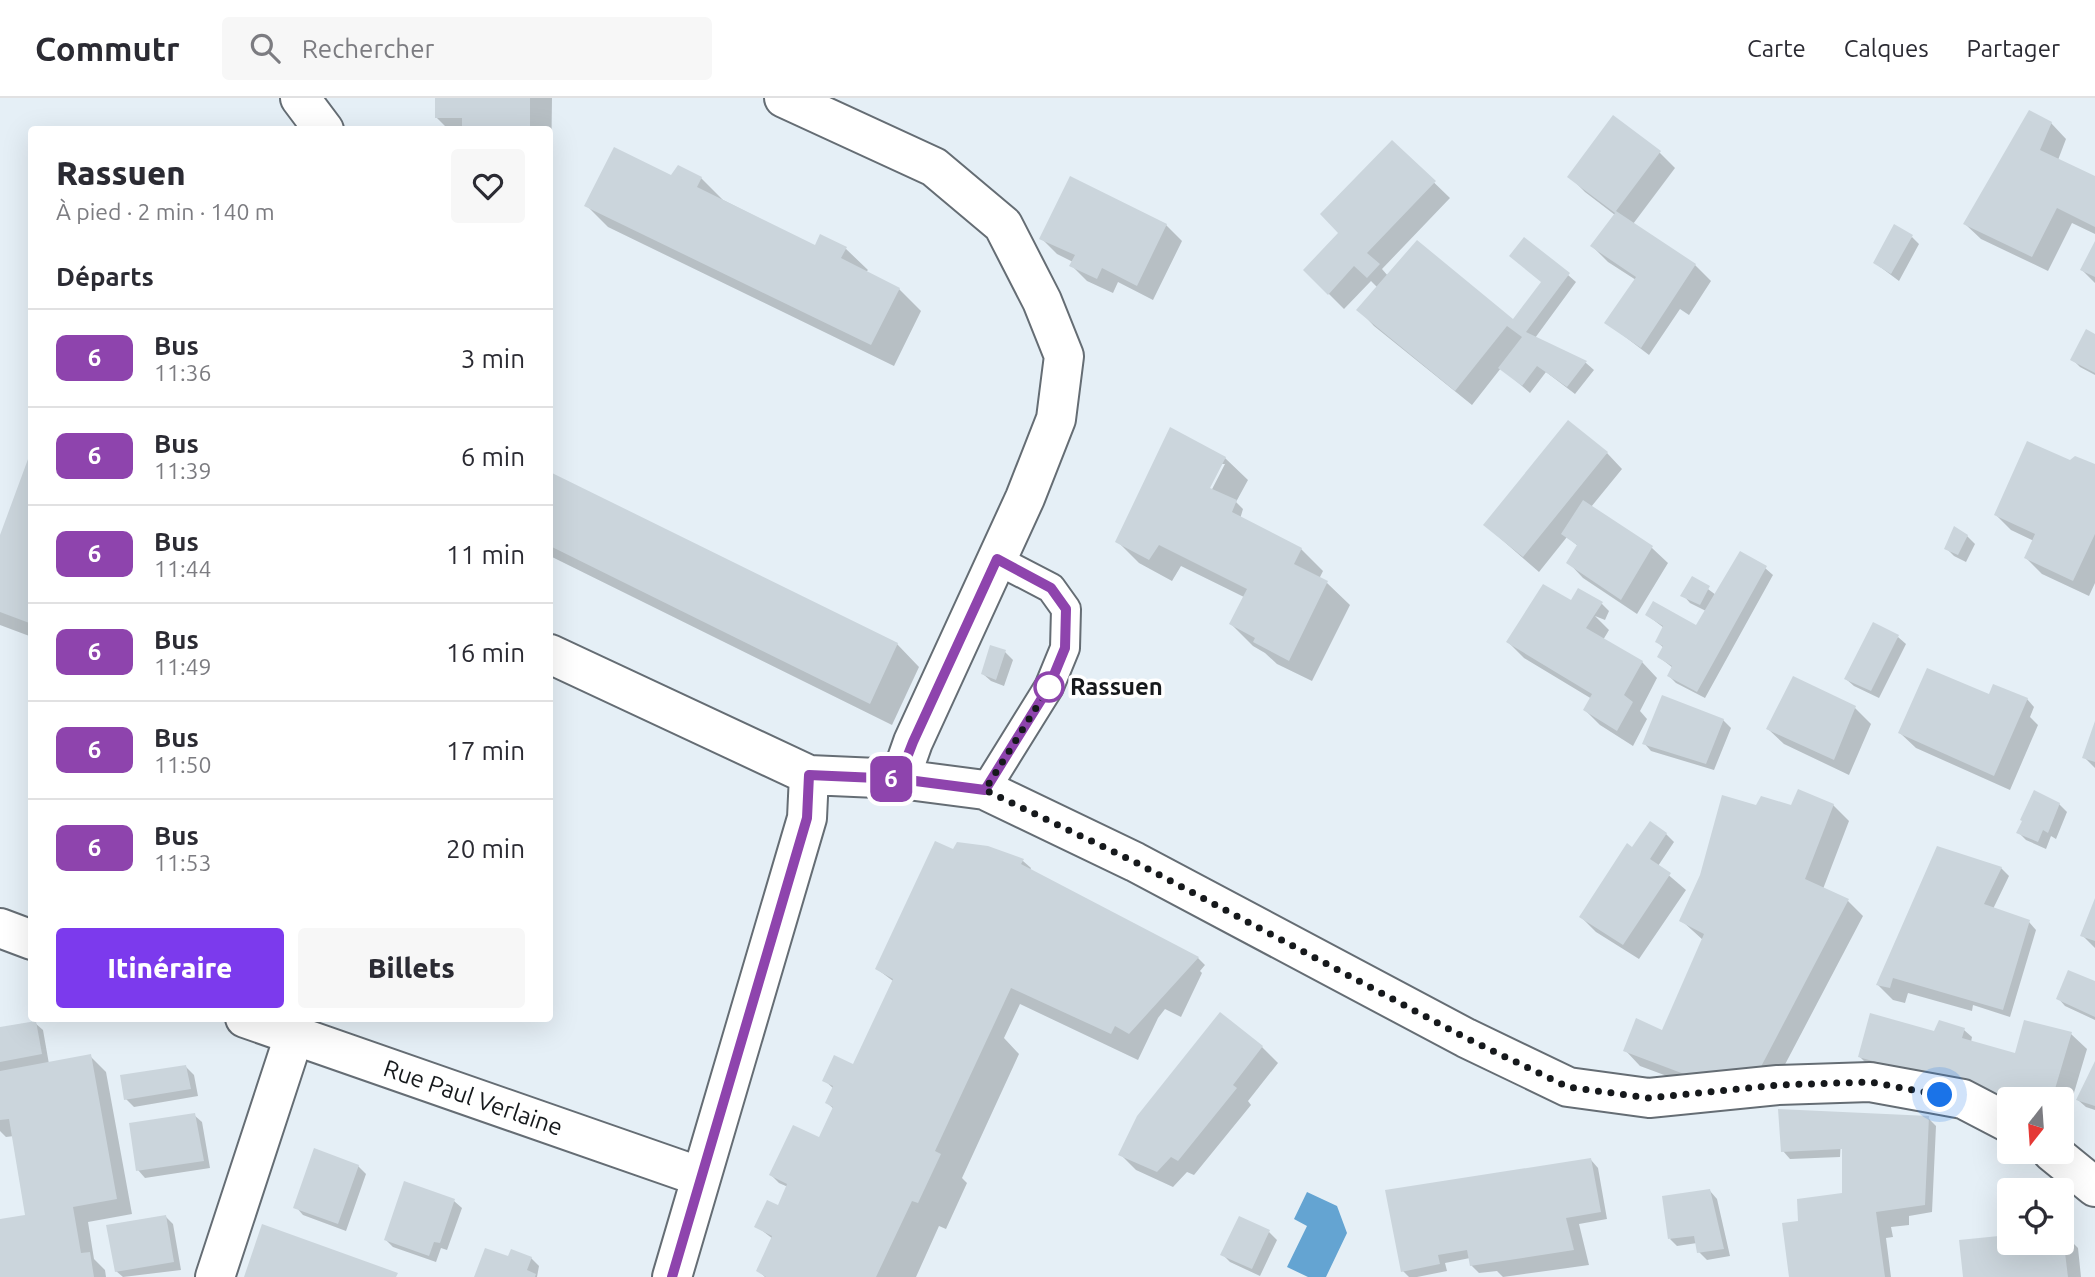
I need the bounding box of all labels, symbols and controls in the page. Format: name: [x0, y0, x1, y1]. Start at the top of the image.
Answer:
search box: [222, 17, 712, 80]
icon: search: [246, 29, 284, 67]
text: Commutr: [35, 30, 180, 67]
text: Rechercher: [302, 34, 434, 63]
text: Carte: [1747, 35, 1806, 62]
text: Calques: [1844, 35, 1929, 62]
text: Partager: [1967, 35, 2060, 62]
button: heart: [451, 149, 525, 223]
text: Rassuen: [56, 154, 186, 191]
text: À pied · 2 min · 140 m: [56, 199, 275, 224]
text: Départs: [56, 262, 154, 291]
text: Bus: [154, 331, 199, 360]
text: 6: [88, 344, 101, 371]
text: 3 min: [461, 344, 525, 373]
text: 11:36: [154, 360, 212, 385]
text: Bus: [154, 429, 199, 458]
text: 6: [88, 442, 101, 469]
text: 6 min: [461, 442, 525, 471]
text: 11:39: [154, 458, 212, 483]
text: Bus: [154, 527, 199, 556]
text: 6: [88, 540, 101, 567]
text: 11 min: [446, 540, 525, 569]
text: 11:44: [154, 556, 212, 581]
text: Bus: [154, 625, 199, 654]
text: 6: [88, 638, 101, 665]
text: 16 min: [446, 638, 525, 667]
text: 11:49: [154, 654, 212, 679]
marker: Rassuen: [1034, 672, 1064, 702]
place label: Rassuen: [1070, 673, 1163, 700]
text: Bus: [154, 723, 199, 752]
text: 6: [88, 736, 101, 763]
text: 17 min: [446, 736, 525, 765]
text: 11:50: [154, 752, 212, 777]
line badge: 6: [868, 756, 914, 802]
text: 6: [884, 765, 898, 792]
text: Bus: [154, 821, 199, 850]
text: 6: [88, 834, 101, 861]
text: 20 min: [446, 834, 525, 863]
text: 11:53: [154, 850, 212, 875]
button: Itinéraire: [56, 928, 284, 1008]
button: Billets: [298, 928, 525, 1008]
street label: Rue Paul Verlaine: [380, 1054, 566, 1141]
your location: [1922, 1077, 1957, 1112]
north arrow: [1997, 1087, 2074, 1164]
map controls: [1997, 1087, 2074, 1255]
button: locate: [1997, 1178, 2074, 1255]

